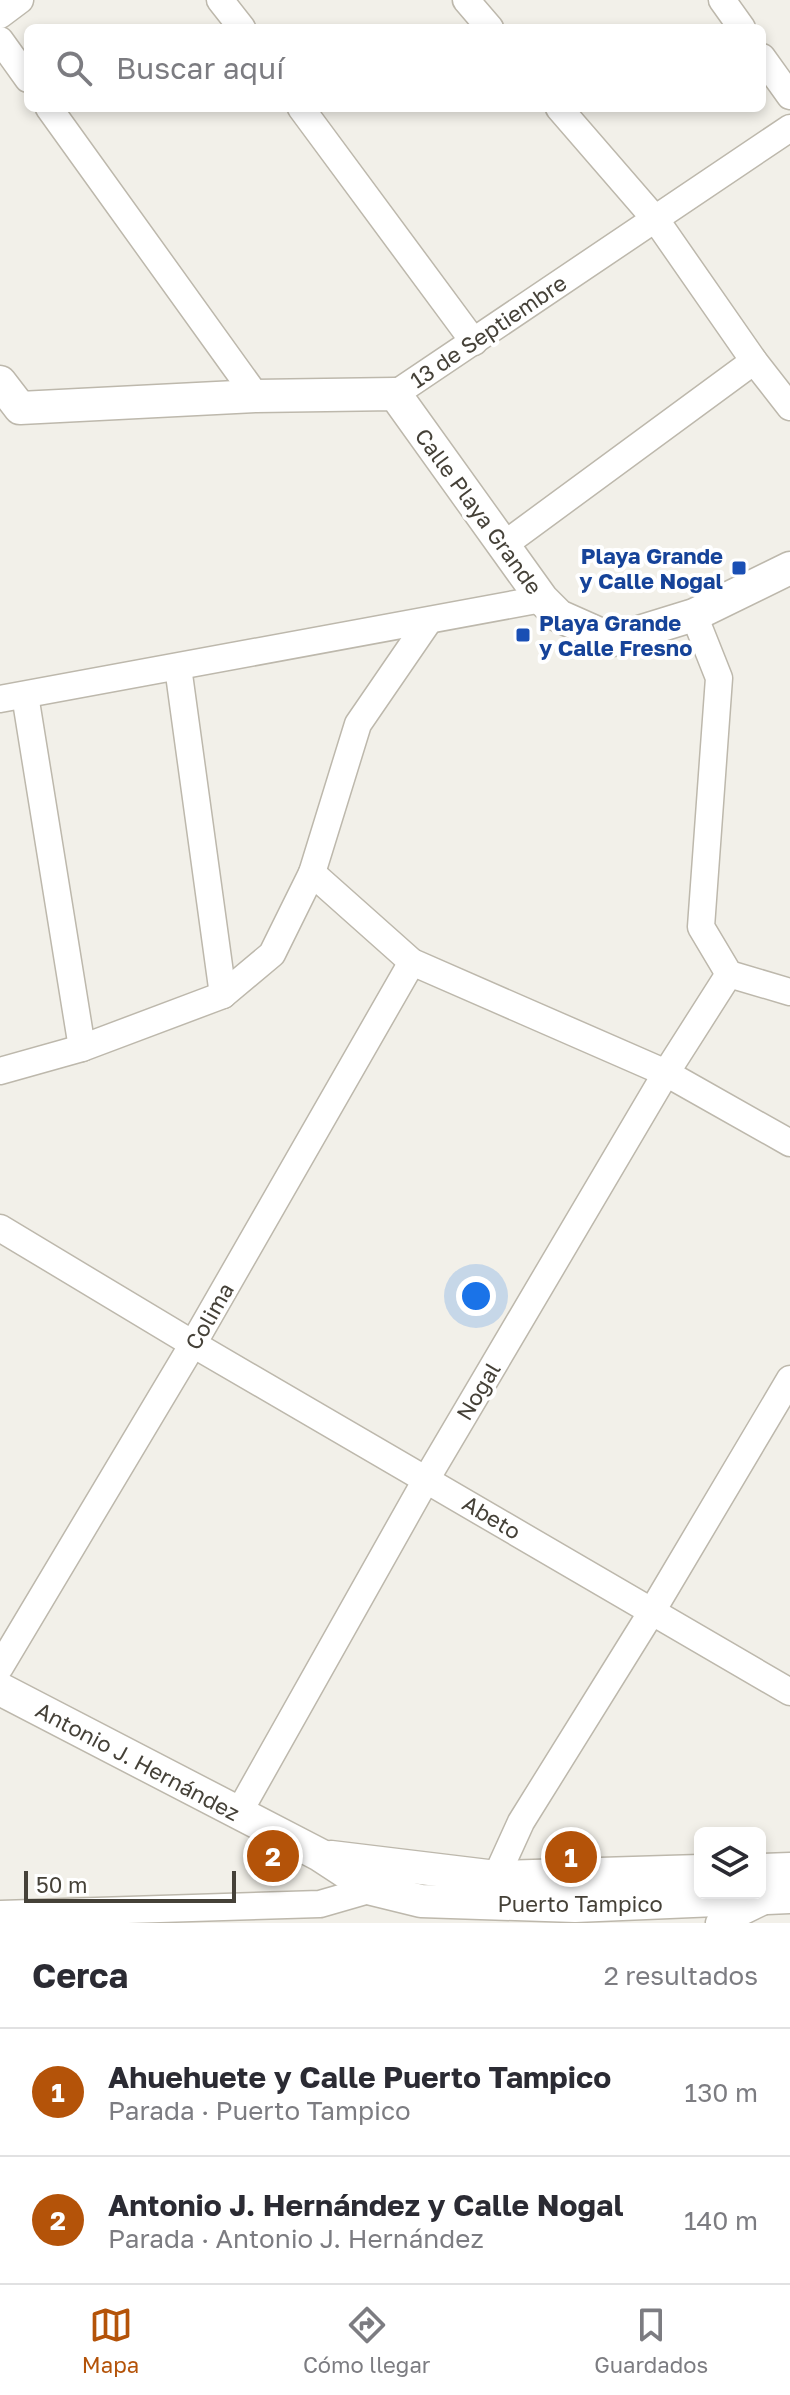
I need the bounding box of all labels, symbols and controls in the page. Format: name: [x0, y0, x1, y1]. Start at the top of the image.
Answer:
search box: [24, 24, 766, 112]
icon: search: [52, 46, 96, 90]
text: Buscar aquí: [116, 50, 284, 86]
street label: 13 de Septiembre: [405, 269, 571, 393]
street label: Calle Playa Grande: [410, 423, 548, 599]
place label: Playa Grande y Calle Nogal: [579, 542, 723, 594]
marker: Playa Grande y Calle Nogal: [730, 559, 748, 577]
place label: Playa Grande y Calle Fresno: [539, 609, 692, 661]
marker: Playa Grande y Calle Fresno: [514, 626, 532, 644]
your location: [456, 1276, 496, 1316]
street label: Colima: [179, 1278, 239, 1354]
street label: Nogal: [450, 1357, 506, 1425]
street label: Abeto: [458, 1489, 526, 1545]
street label: Antonio J. Hernández: [31, 1696, 245, 1826]
pin: 2: [247, 1826, 299, 1886]
pin: 1: [545, 1827, 597, 1887]
map controls: [694, 1827, 766, 1899]
button: layers: [694, 1827, 766, 1899]
scale bar: [24, 1867, 236, 1903]
text: 50 m: [36, 1871, 87, 1898]
street label: Puerto Tampico: [497, 1890, 663, 1917]
text: Cerca: [32, 1955, 128, 1995]
text: 2 resultados: [604, 1960, 758, 1991]
text: Ahuehuete y Calle Puerto Tampico: [108, 2059, 611, 2095]
text: 1: [51, 2077, 65, 2108]
text: 130 m: [685, 2077, 758, 2108]
text: Parada · Puerto Tampico: [108, 2095, 411, 2126]
text: Antonio J. Hernández y Calle Nogal: [108, 2187, 624, 2223]
text: 2: [50, 2205, 66, 2236]
text: 140 m: [684, 2205, 758, 2236]
text: Parada · Antonio J. Hernández: [108, 2223, 484, 2254]
tab: Mapa: [82, 2303, 139, 2378]
tab: Cómo llegar: [303, 2303, 430, 2378]
tab: Guardados: [594, 2303, 708, 2378]

